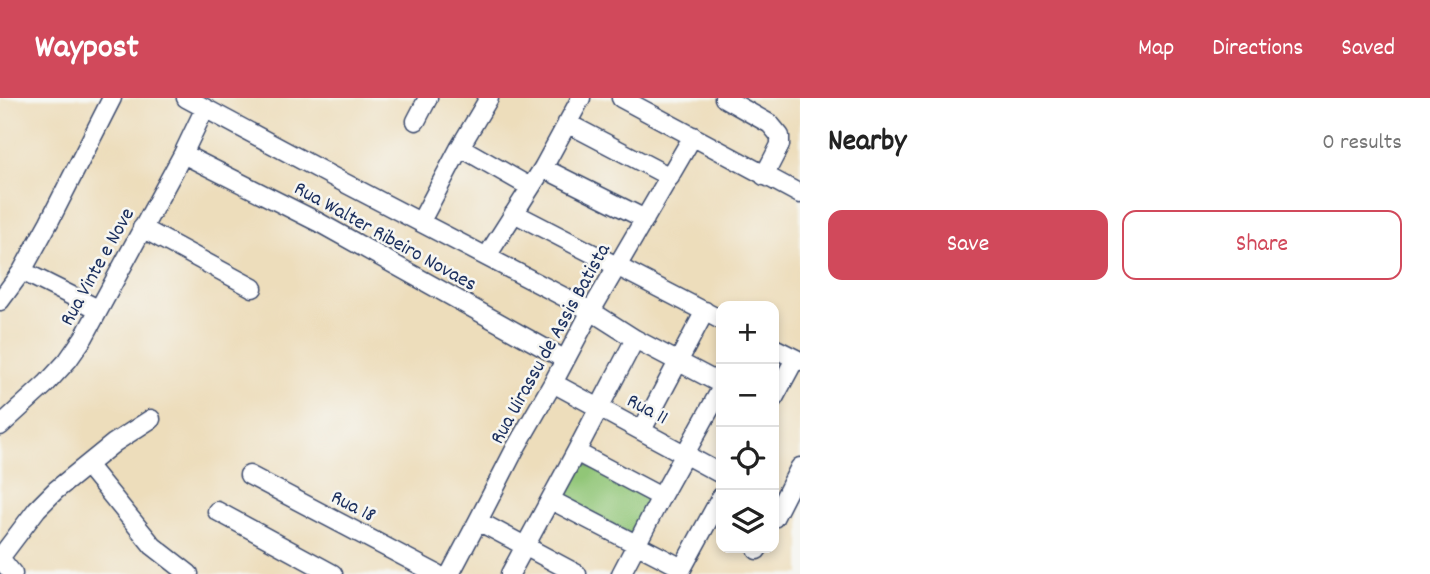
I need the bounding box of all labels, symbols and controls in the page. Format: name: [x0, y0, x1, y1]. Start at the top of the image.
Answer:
text: Waypost: [35, 26, 139, 73]
text: Map: [1138, 32, 1174, 66]
text: Directions: [1212, 32, 1303, 66]
text: Saved: [1341, 32, 1395, 66]
text: Nearby: [828, 122, 906, 165]
text: 0 results: [1322, 127, 1402, 160]
street label: Rua Walter Ribeiro Novaes: [288, 175, 481, 300]
street label: Rua Vinte e Nove: [54, 203, 144, 332]
button: Save: [828, 210, 1108, 280]
button: Share: [1122, 210, 1402, 280]
street label: Rua Uirassu de Assis Batista: [484, 238, 620, 450]
map controls: [716, 301, 779, 553]
button: +: [716, 301, 779, 364]
button: −: [716, 364, 779, 427]
street label: Rua 11: [621, 387, 673, 434]
button: locate: [716, 427, 779, 490]
street label: Rua 18: [325, 484, 380, 532]
button: layers: [716, 490, 779, 553]

